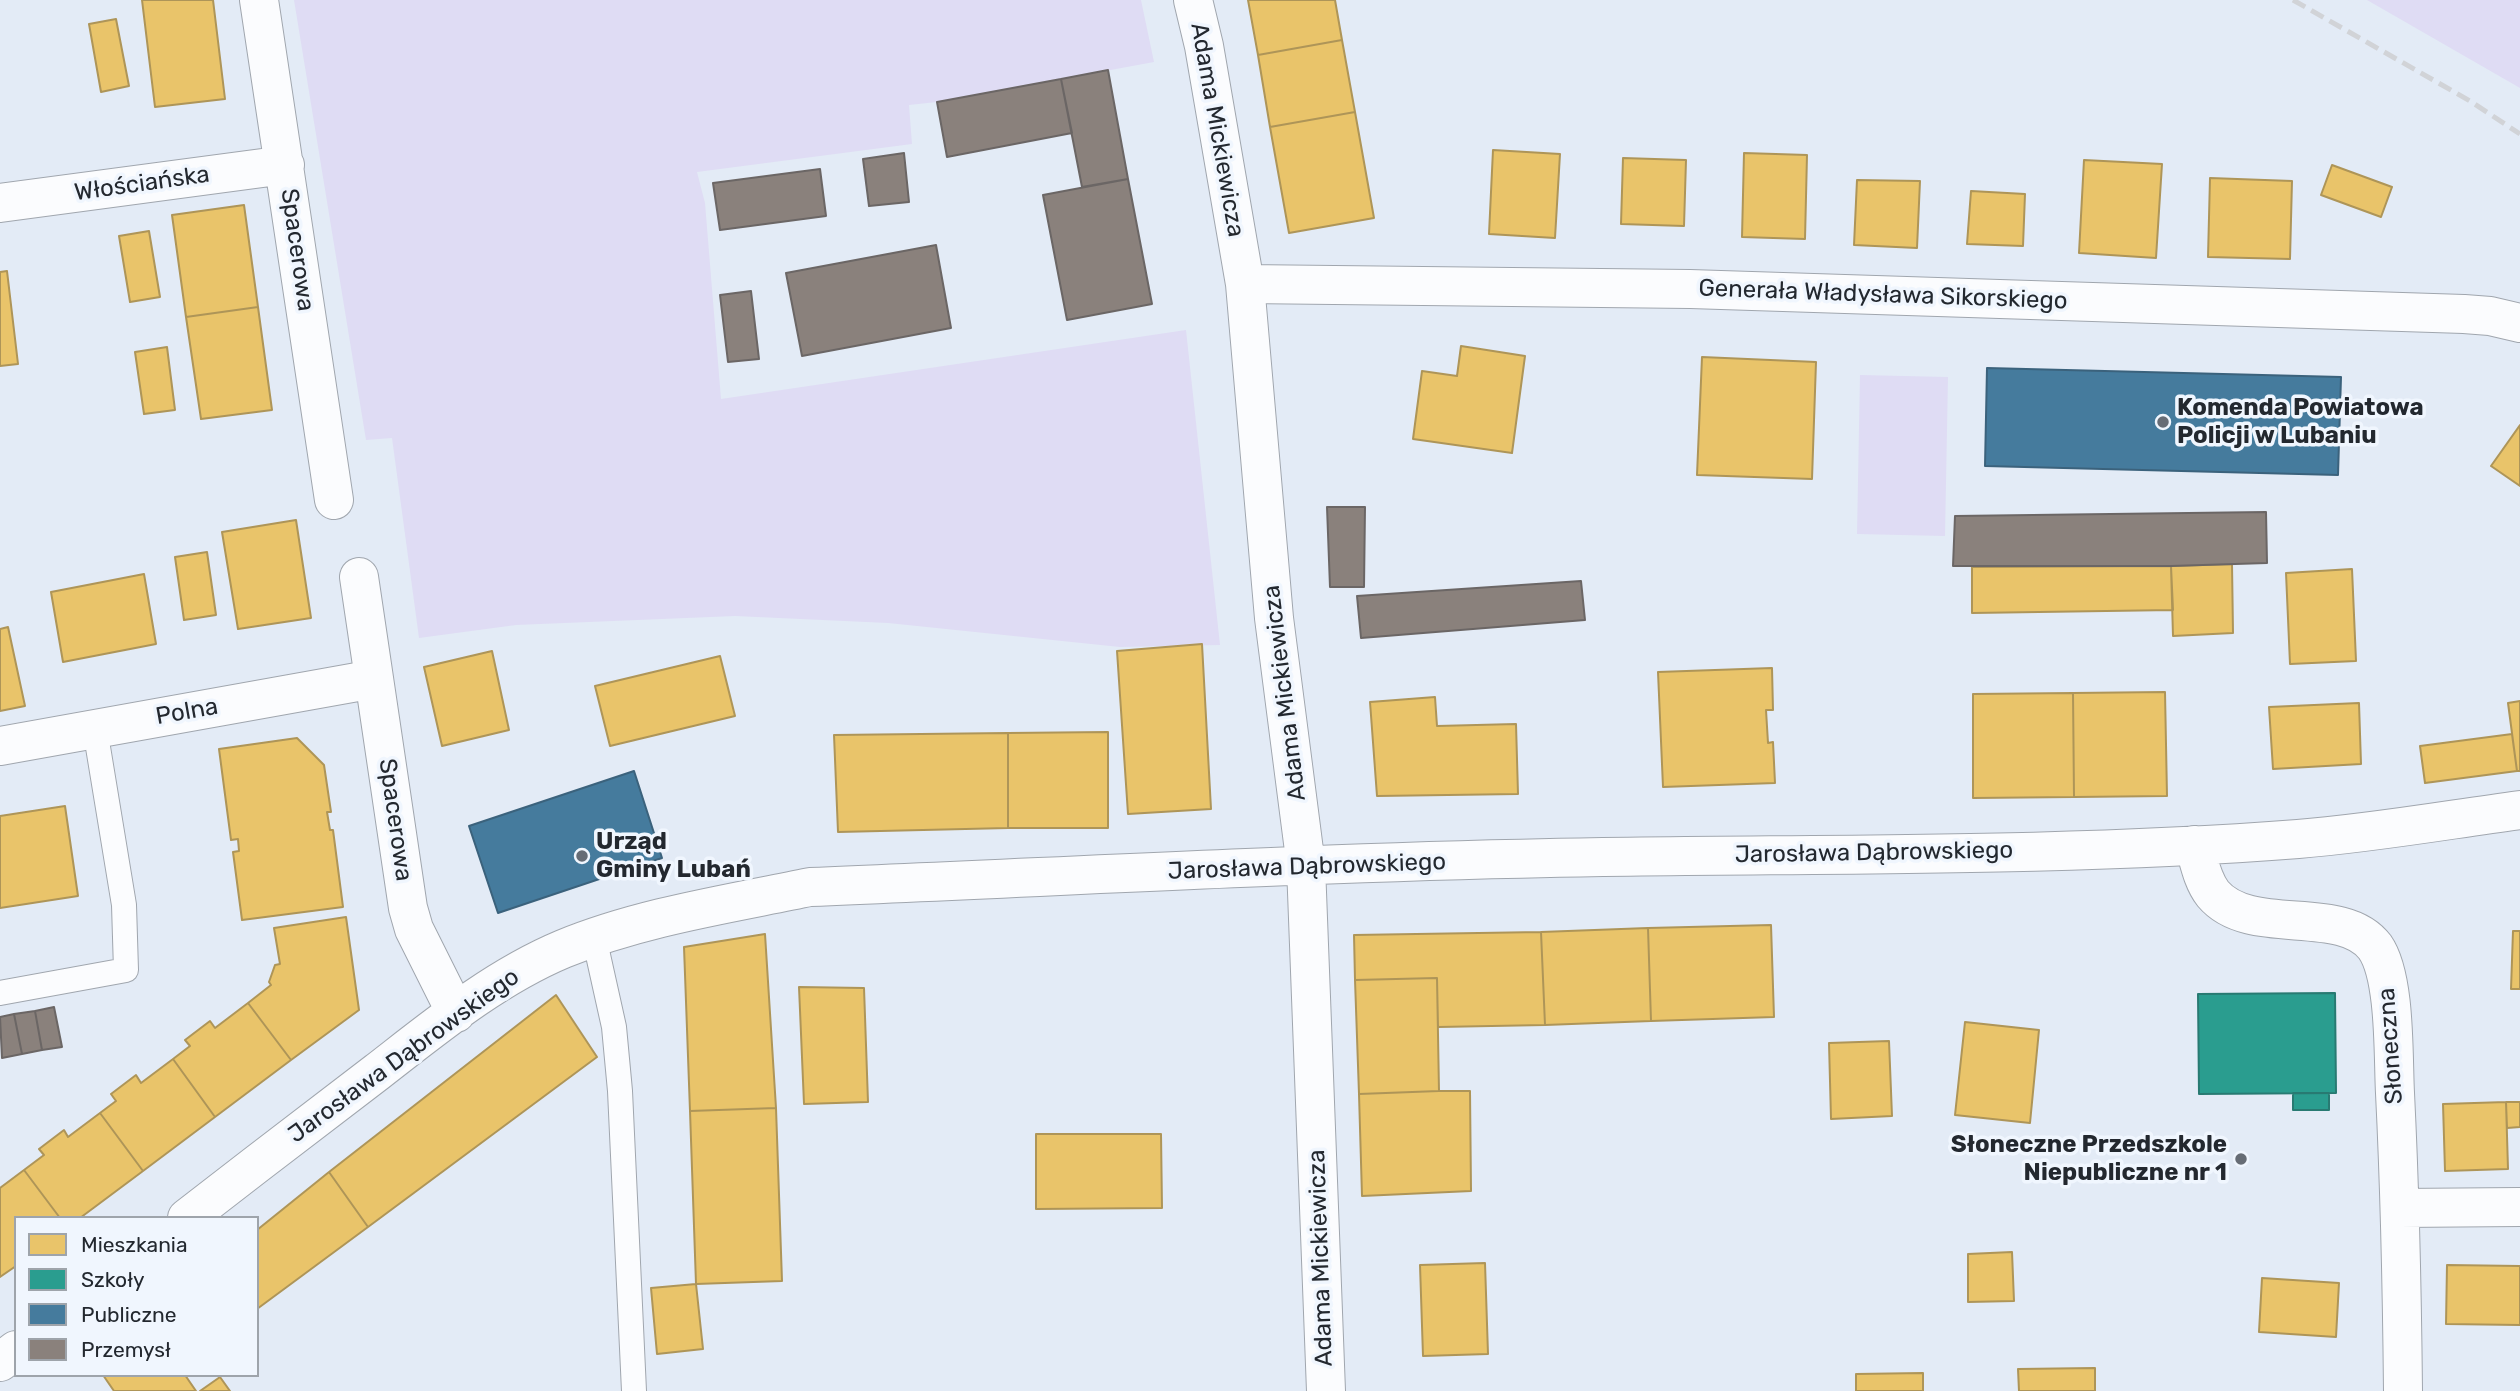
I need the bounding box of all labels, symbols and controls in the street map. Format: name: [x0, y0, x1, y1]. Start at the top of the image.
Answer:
street label: Adama Mickiewicza: [1184, 21, 1250, 239]
street label: Włościańska: [72, 160, 212, 208]
street label: Spacerowa: [274, 187, 320, 313]
street label: Generała Władysława Sikorskiego: [1698, 274, 2068, 316]
place label: Komenda Powiatowa Policji w Lubaniu: [2177, 394, 2424, 450]
marker: Komenda Powiatowa Policji w Lubaniu: [2155, 414, 2171, 430]
street label: Adama Mickiewicza: [1257, 584, 1313, 802]
street label: Polna: [154, 692, 220, 732]
street label: Spacerowa: [372, 757, 418, 883]
place label: Urząd Gminy Lubań: [596, 828, 751, 884]
street label: Jarosława Dąbrowskiego: [1735, 836, 2013, 870]
marker: Urząd Gminy Lubań: [574, 848, 590, 864]
street label: Jarosława Dąbrowskiego: [1167, 848, 1447, 886]
street label: Jarosława Dąbrowskiego: [283, 963, 525, 1149]
street label: Słoneczna: [2373, 987, 2409, 1105]
place label: Słoneczne Przedszkole Niepubliczne nr 1: [1951, 1131, 2227, 1187]
street label: Adama Mickiewicza: [1303, 1149, 1339, 1367]
marker: Słoneczne Przedszkole Niepubliczne nr 1: [2233, 1151, 2249, 1167]
legend: [14, 1216, 259, 1377]
text: Mieszkania: [81, 1232, 188, 1257]
text: Szkoły: [81, 1267, 145, 1292]
text: Publiczne: [81, 1302, 177, 1327]
text: Przemysł: [81, 1337, 171, 1362]

